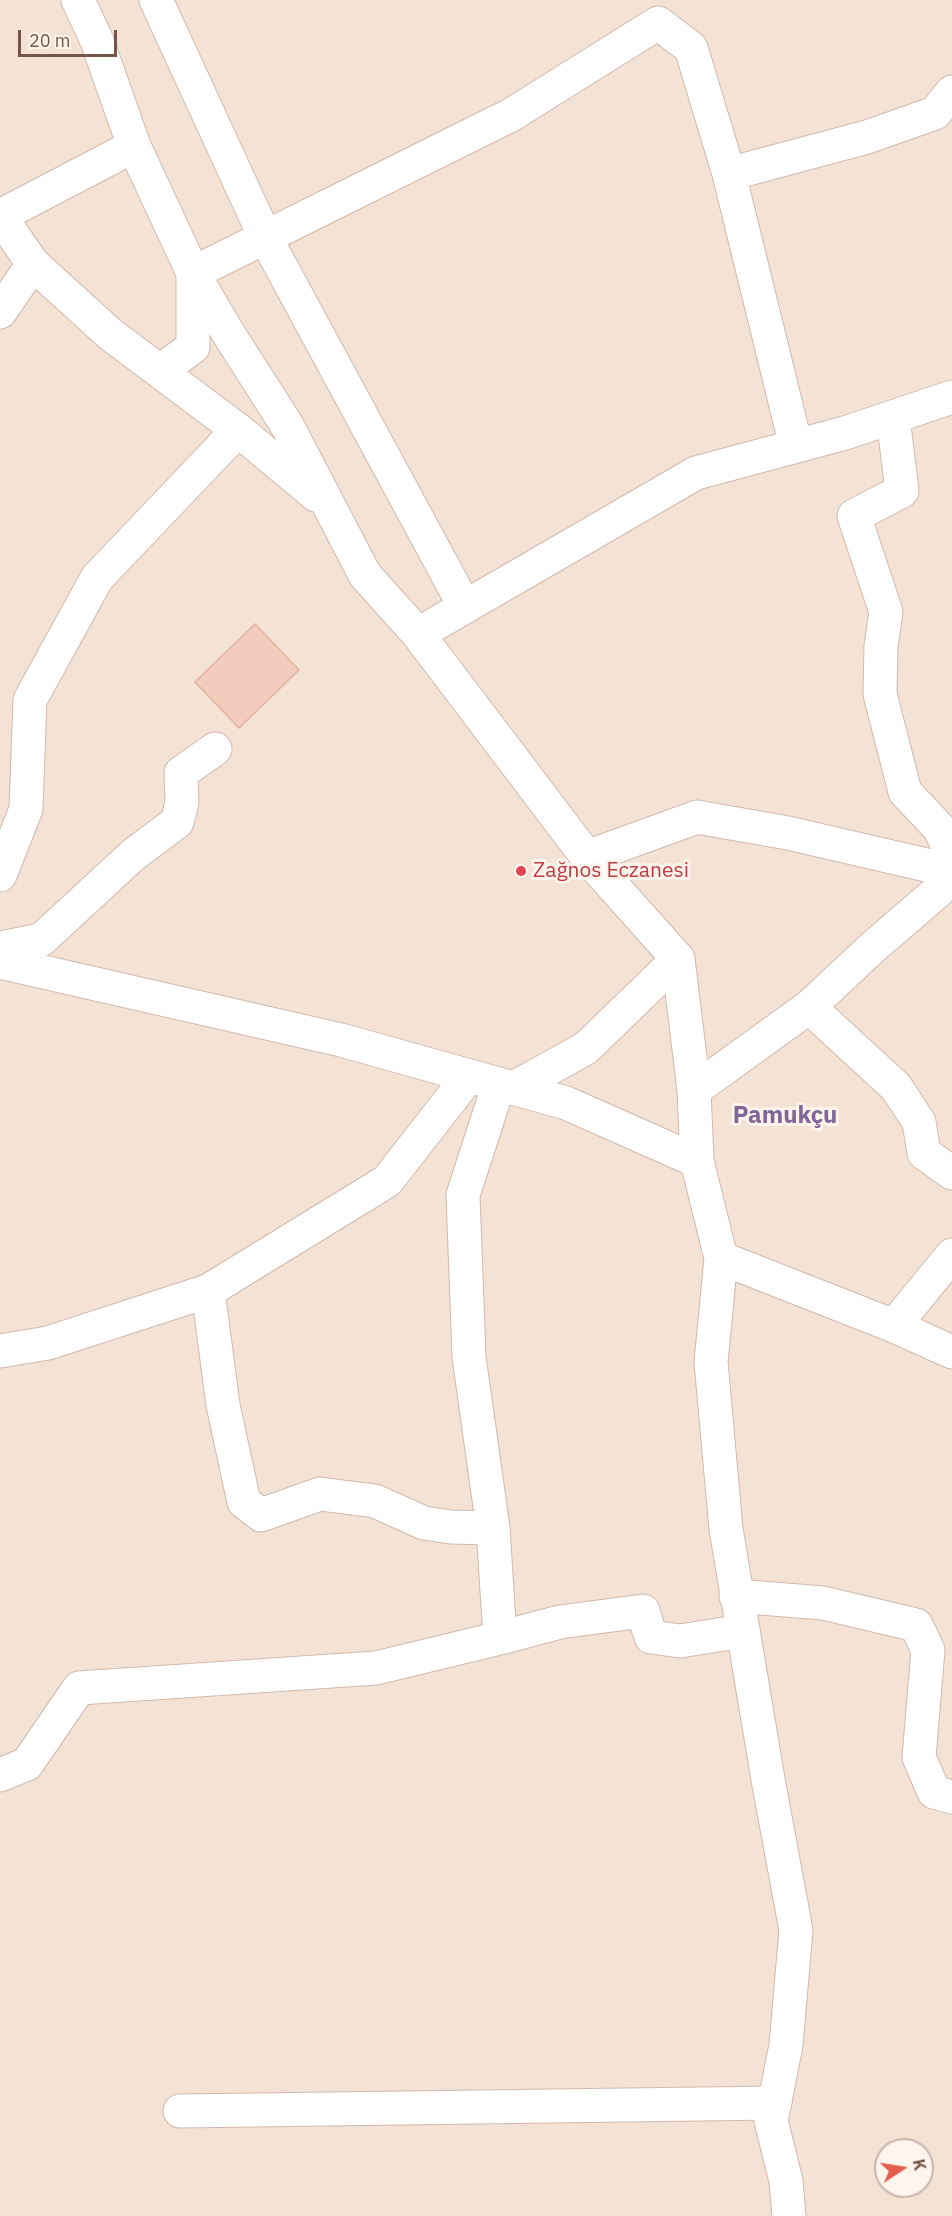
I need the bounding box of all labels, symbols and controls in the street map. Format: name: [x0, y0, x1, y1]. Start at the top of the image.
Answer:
scale bar: [21, 18, 120, 56]
text: 20 m: [29, 29, 71, 52]
place label: Zağnos Eczanesi: [533, 858, 689, 884]
marker: Zağnos Eczanesi: [514, 864, 528, 878]
district label: Pamukçu: [733, 1102, 837, 1130]
north arrow: [874, 2138, 934, 2198]
text: K: [909, 2157, 931, 2172]

